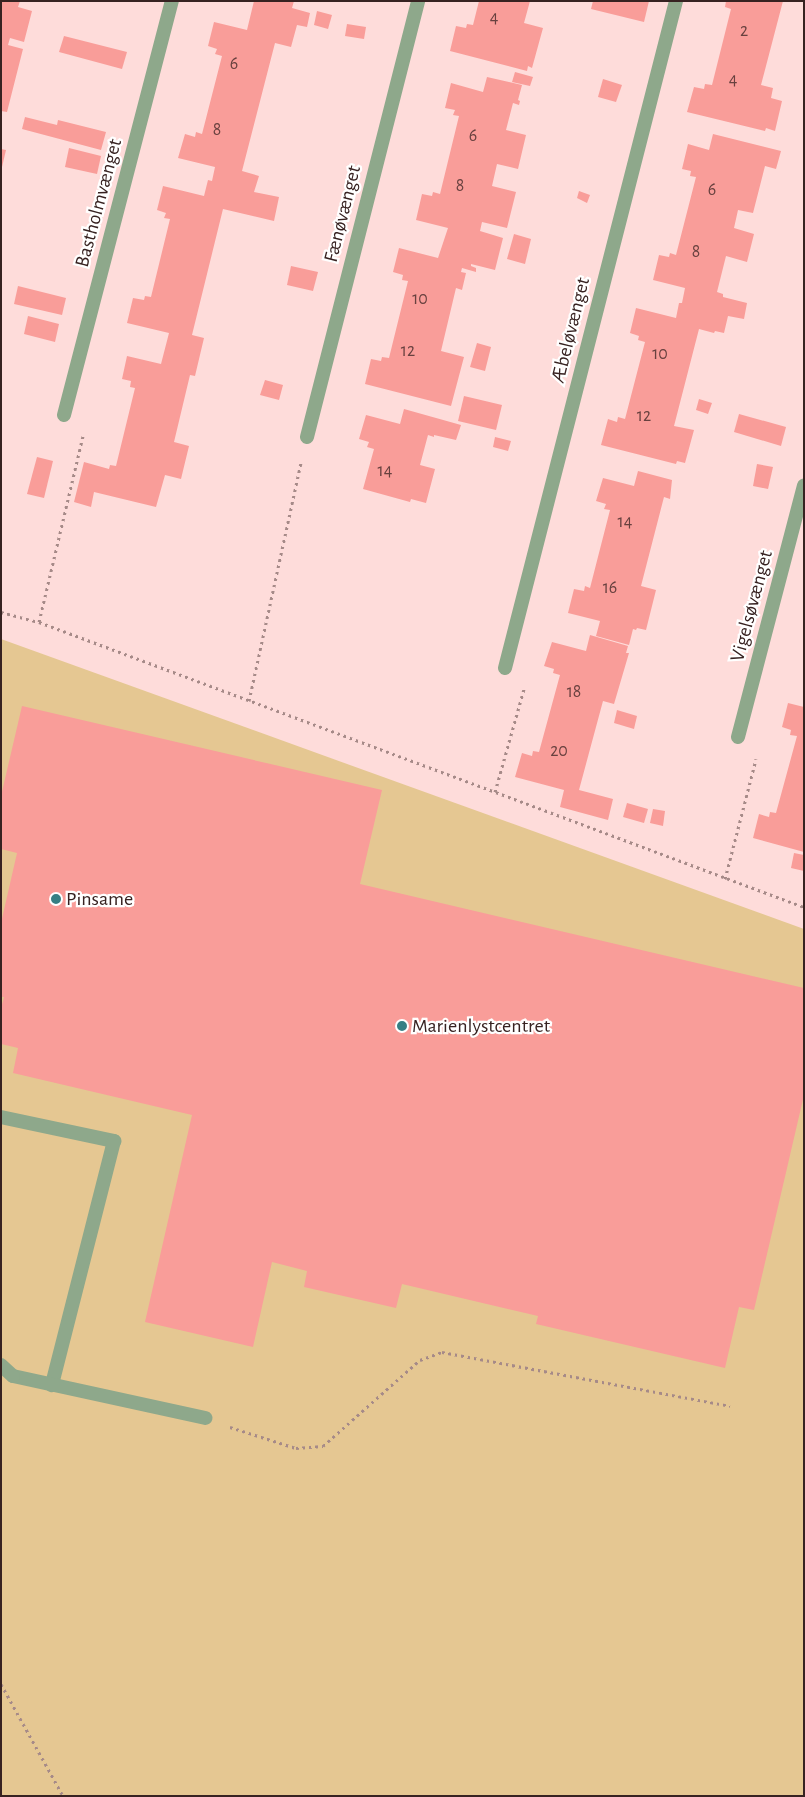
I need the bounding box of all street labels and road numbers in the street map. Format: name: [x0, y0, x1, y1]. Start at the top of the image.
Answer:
street label: Bastholmvænget: [70, 136, 128, 270]
street label: Fænøvænget: [319, 163, 367, 265]
street label: Æbeløvænget: [546, 275, 596, 385]
street label: Vigelsøvænget: [726, 548, 778, 664]

